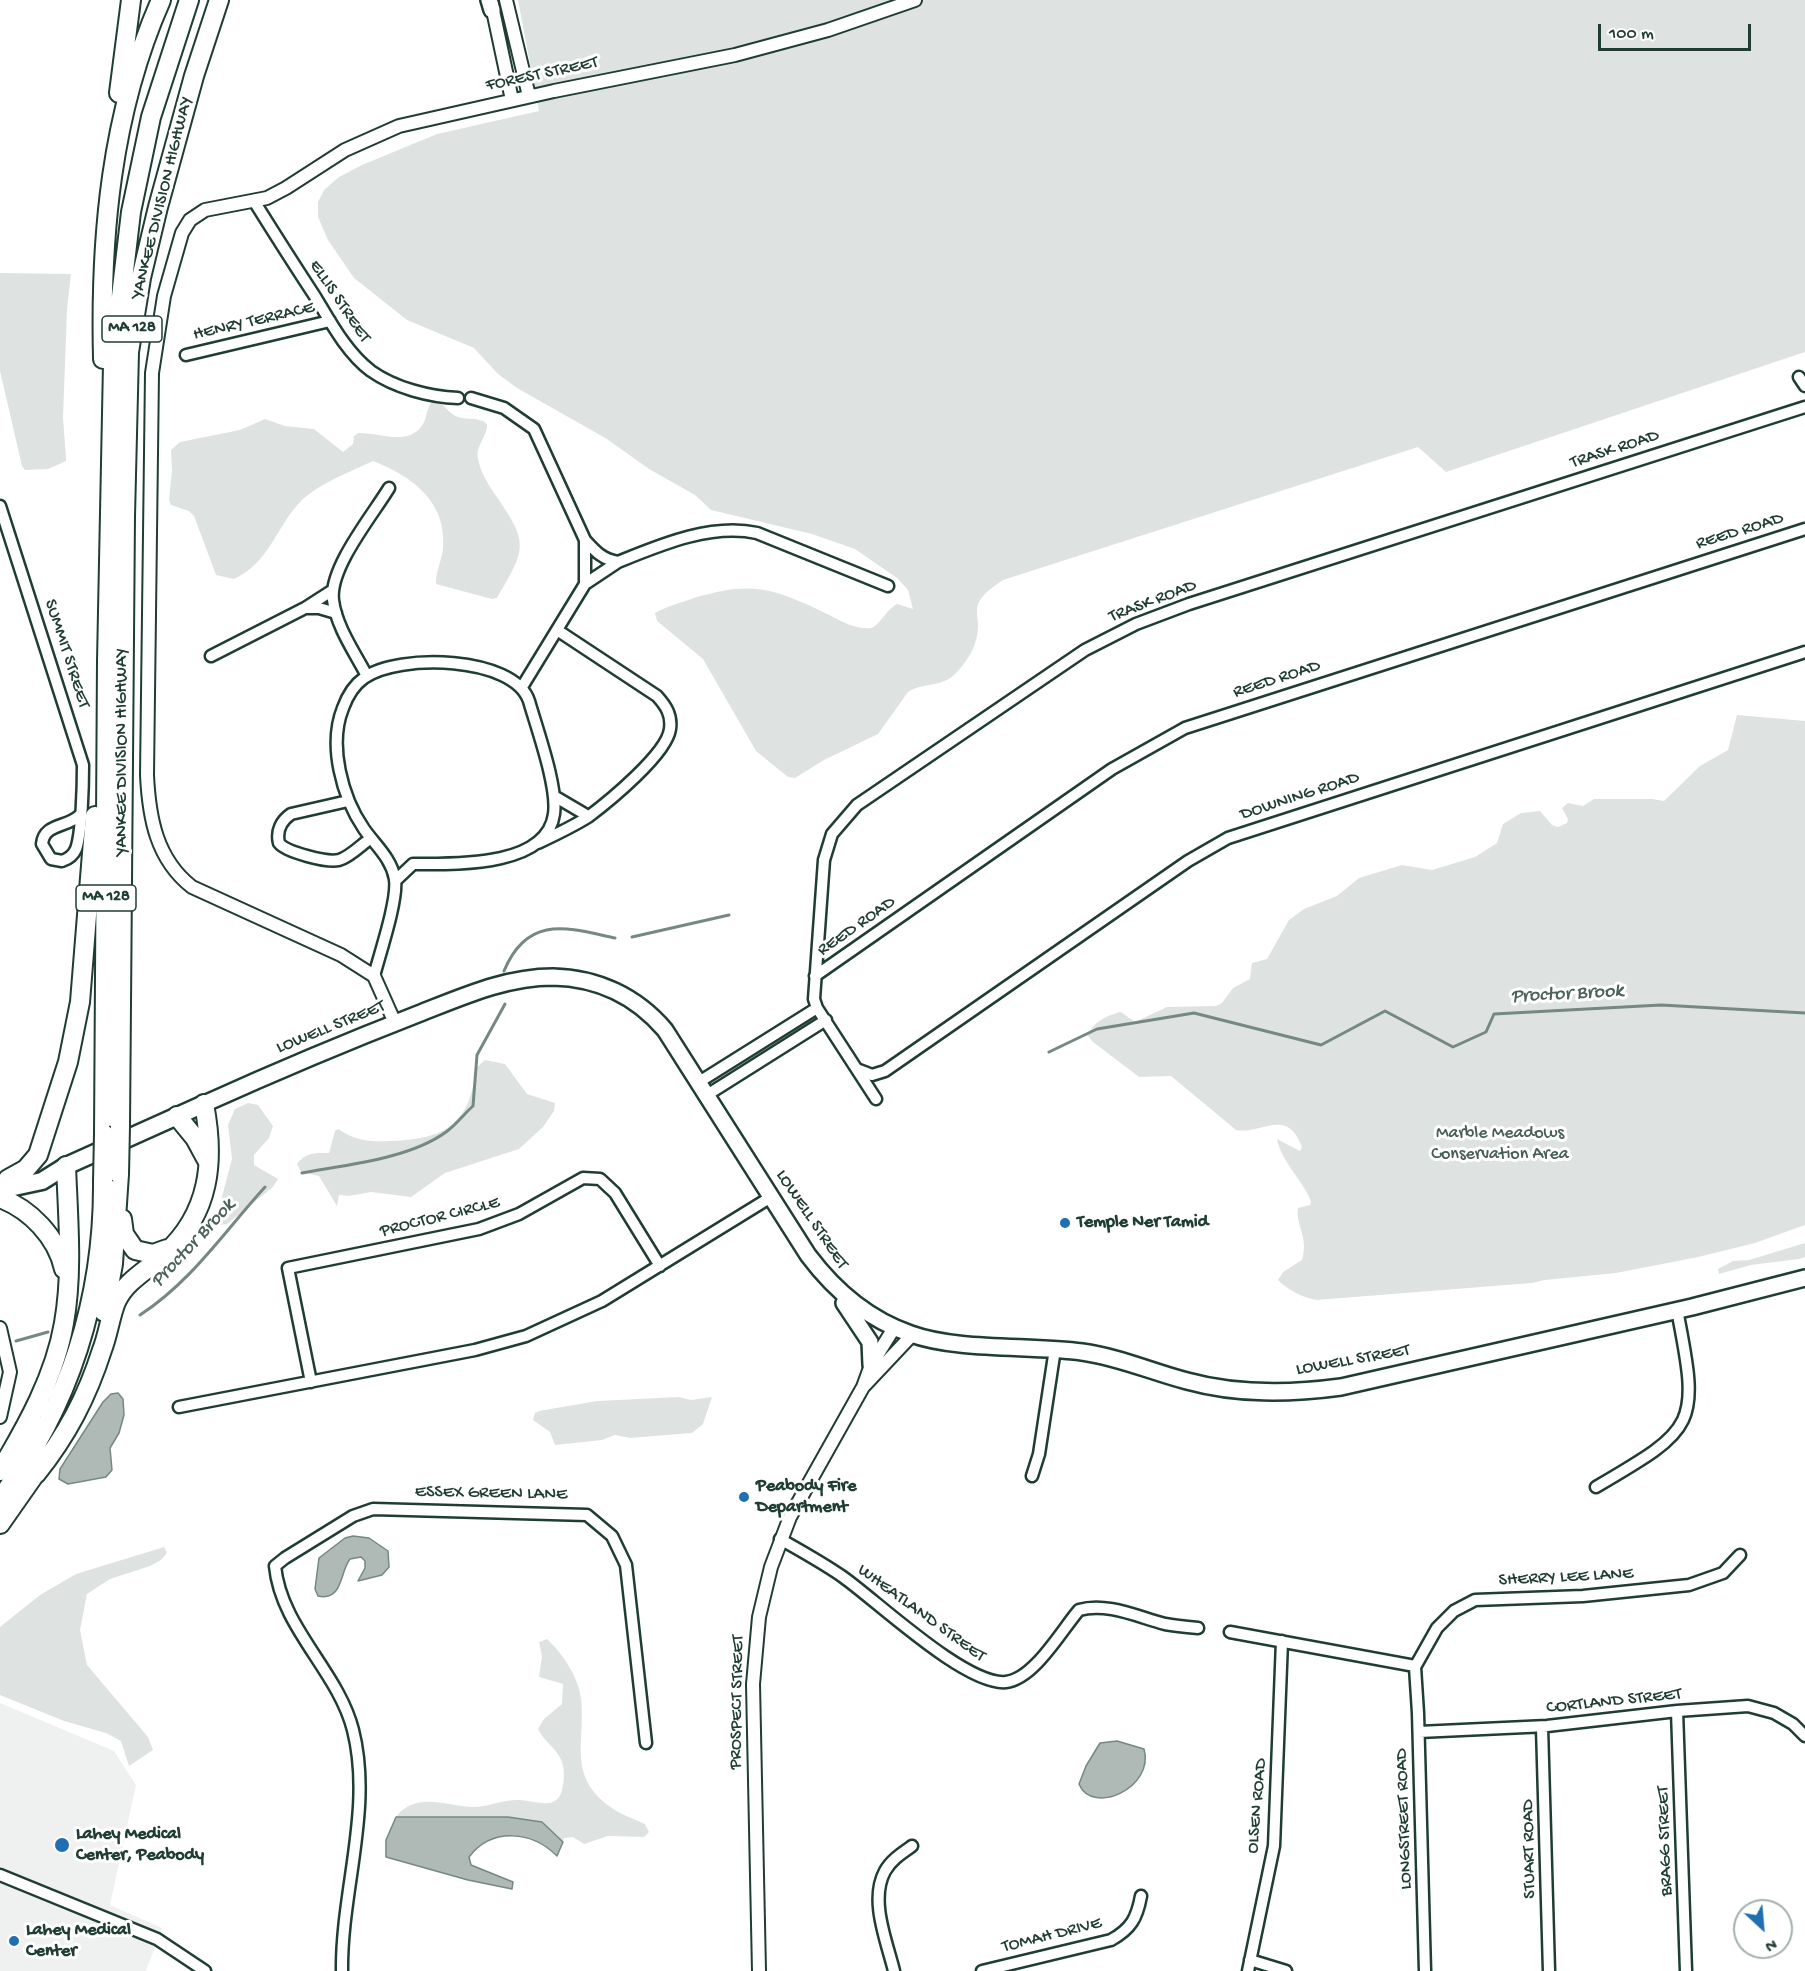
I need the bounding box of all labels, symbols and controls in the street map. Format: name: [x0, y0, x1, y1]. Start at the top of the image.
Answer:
scale bar: [1601, 12, 1754, 50]
text: 100 m: [1609, 24, 1654, 45]
street label: FOREST STREET: [484, 53, 600, 97]
street label: YANKEE DIVISION HIGHWAY: [127, 95, 199, 301]
street label: ELLIS STREET: [303, 256, 375, 348]
street label: HENRY TERRACE: [191, 298, 317, 346]
road number: MA 128: [102, 316, 162, 342]
street label: TRASK ROAD: [1568, 425, 1662, 475]
street label: REED ROAD: [1694, 508, 1786, 556]
street label: TRASK ROAD: [1106, 575, 1200, 629]
street label: SUMMIT STREET: [38, 597, 94, 711]
street label: YANKEE DIVISION HIGHWAY: [112, 648, 134, 856]
street label: REED ROAD: [1231, 656, 1323, 704]
street label: DOWNING ROAD: [1238, 768, 1362, 826]
road number: MA 128: [76, 885, 136, 911]
street label: REED ROAD: [814, 892, 900, 962]
water label: Proctor Brook: [1510, 980, 1624, 1010]
street label: LOWELL STREET: [273, 996, 389, 1060]
park label: Marble Meadows Conservation Area: [1431, 1123, 1569, 1166]
street label: LOWELL STREET: [770, 1166, 852, 1274]
street label: PROCTOR CIRCLE: [378, 1193, 502, 1243]
water label: Proctor Brook: [147, 1195, 241, 1293]
place label: Temple Ner Tamid: [1077, 1212, 1208, 1234]
marker: Temple Ner Tamid: [1058, 1216, 1072, 1230]
street label: LOWELL STREET: [1294, 1340, 1412, 1382]
place label: Peabody Fire Department: [756, 1476, 857, 1518]
street label: ESSEX GREEN LANE: [415, 1482, 567, 1506]
marker: Peabody Fire Department: [737, 1490, 751, 1504]
street label: WHEATLAND STREET: [853, 1560, 989, 1668]
street label: SHERRY LEE LANE: [1498, 1564, 1634, 1592]
street label: PROSPECT STREET: [726, 1634, 750, 1770]
street label: CORTLAND STREET: [1545, 1684, 1683, 1720]
street label: LONGSTREET ROAD: [1392, 1748, 1418, 1890]
street label: OLSEN ROAD: [1243, 1757, 1273, 1855]
street label: BRAGG STREET: [1653, 1786, 1679, 1896]
street label: STUART ROAD: [1518, 1799, 1542, 1899]
place label: Lahey Medical Center, Peabody: [76, 1824, 204, 1866]
marker: Lahey Medical Center, Peabody: [53, 1836, 71, 1854]
north arrow: [1733, 1899, 1793, 1959]
street label: TOMAH DRIVE: [1000, 1913, 1104, 1959]
place label: Lahey Medical Center: [26, 1920, 131, 1962]
text: N: [1761, 1933, 1779, 1955]
marker: Lahey Medical Center: [7, 1934, 21, 1948]

